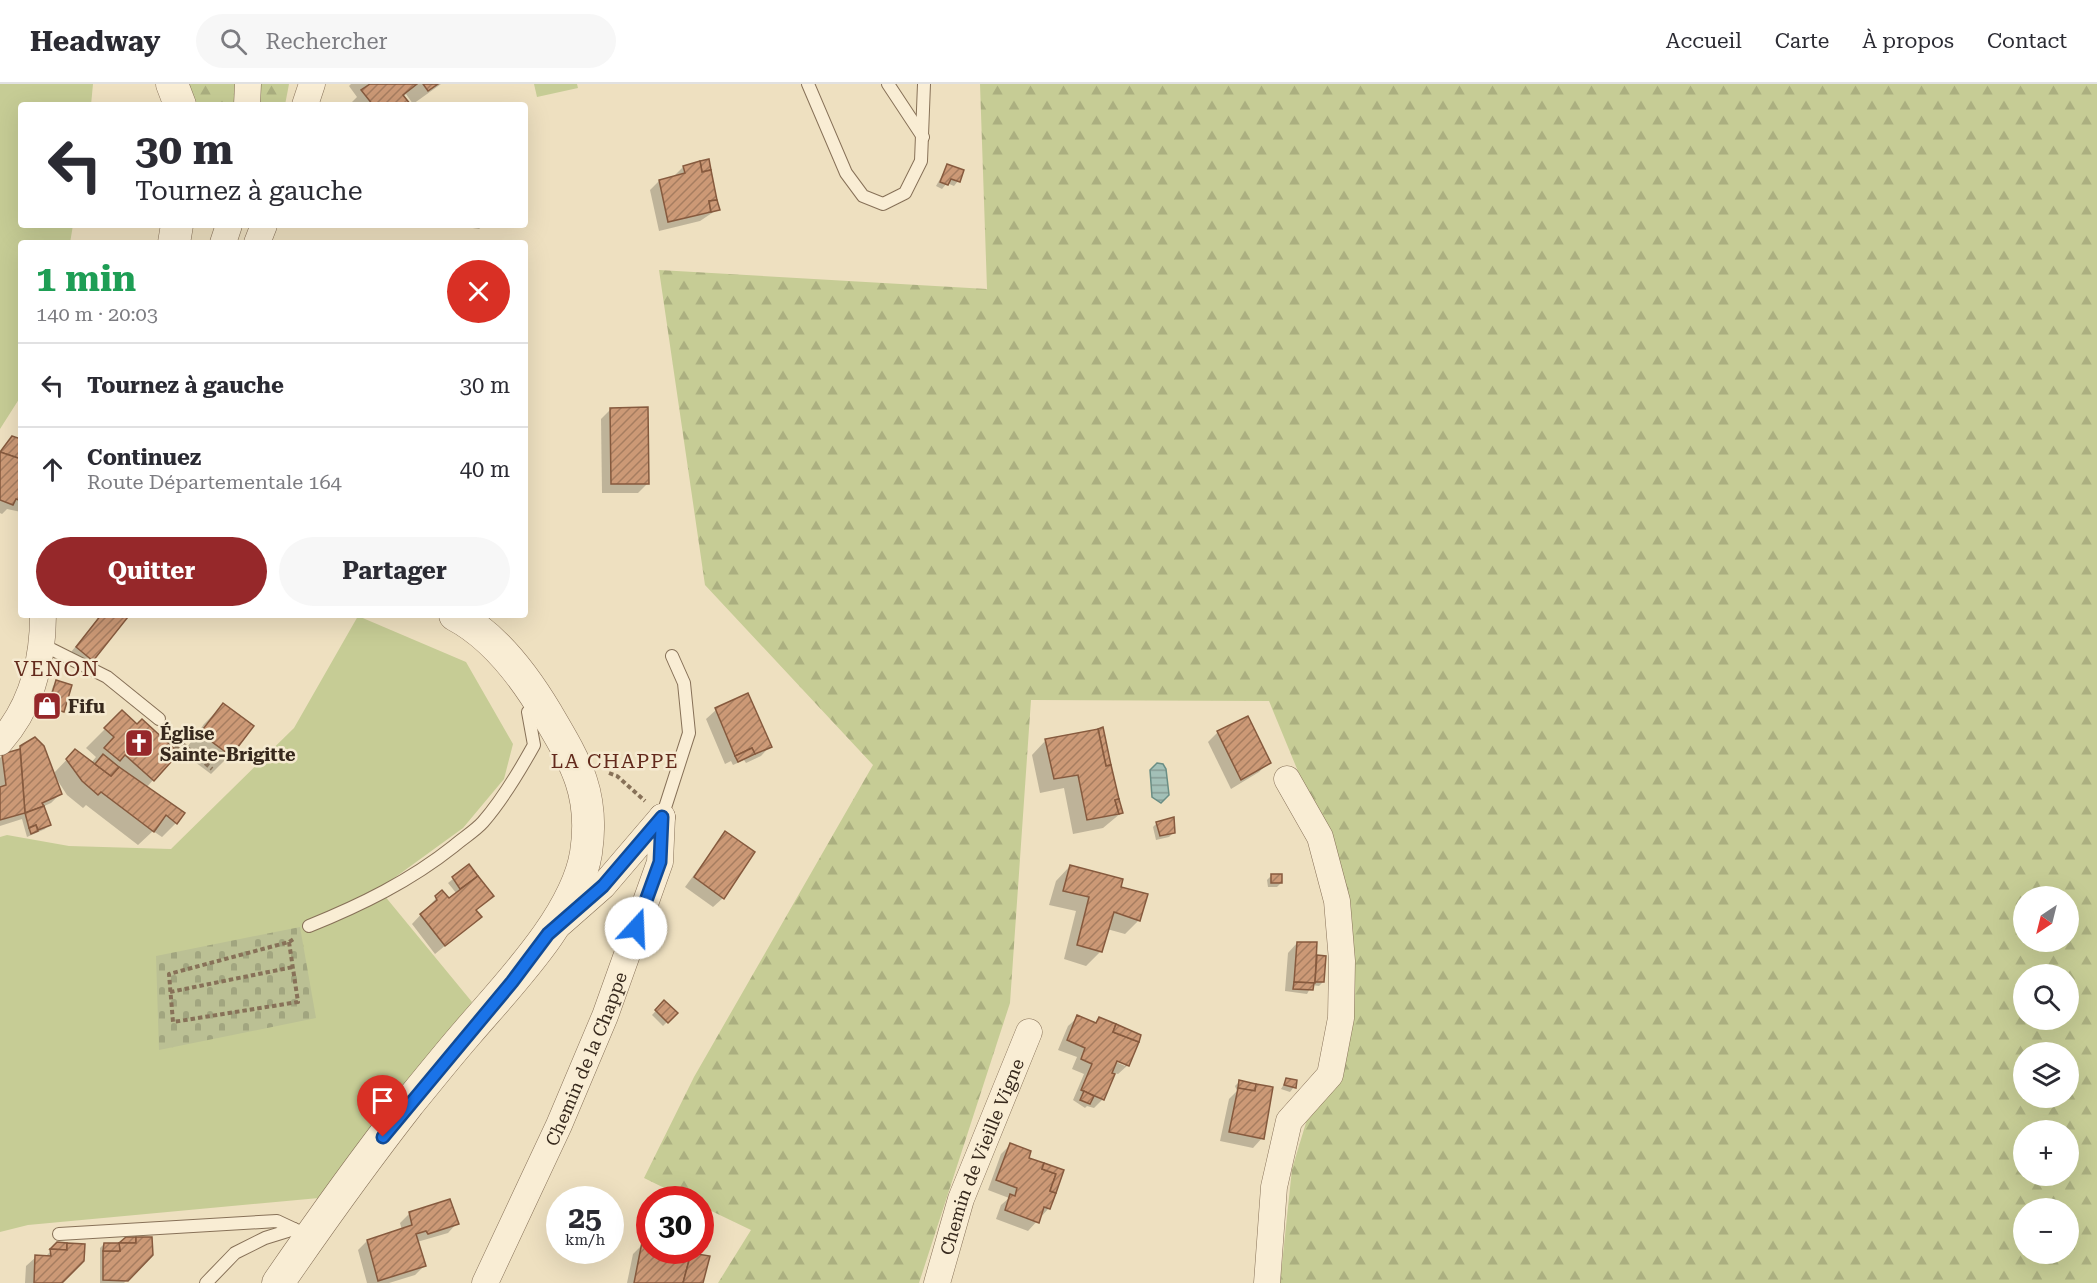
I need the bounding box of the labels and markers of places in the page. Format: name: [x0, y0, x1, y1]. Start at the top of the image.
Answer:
shop icon: Fifu: [31, 690, 63, 722]
place label: Fifu: [68, 696, 105, 717]
place label: Église Sainte-Brigitte: [160, 722, 296, 765]
church icon: Église Sainte-Brigitte: [123, 727, 155, 759]
pin: [357, 1075, 408, 1137]

